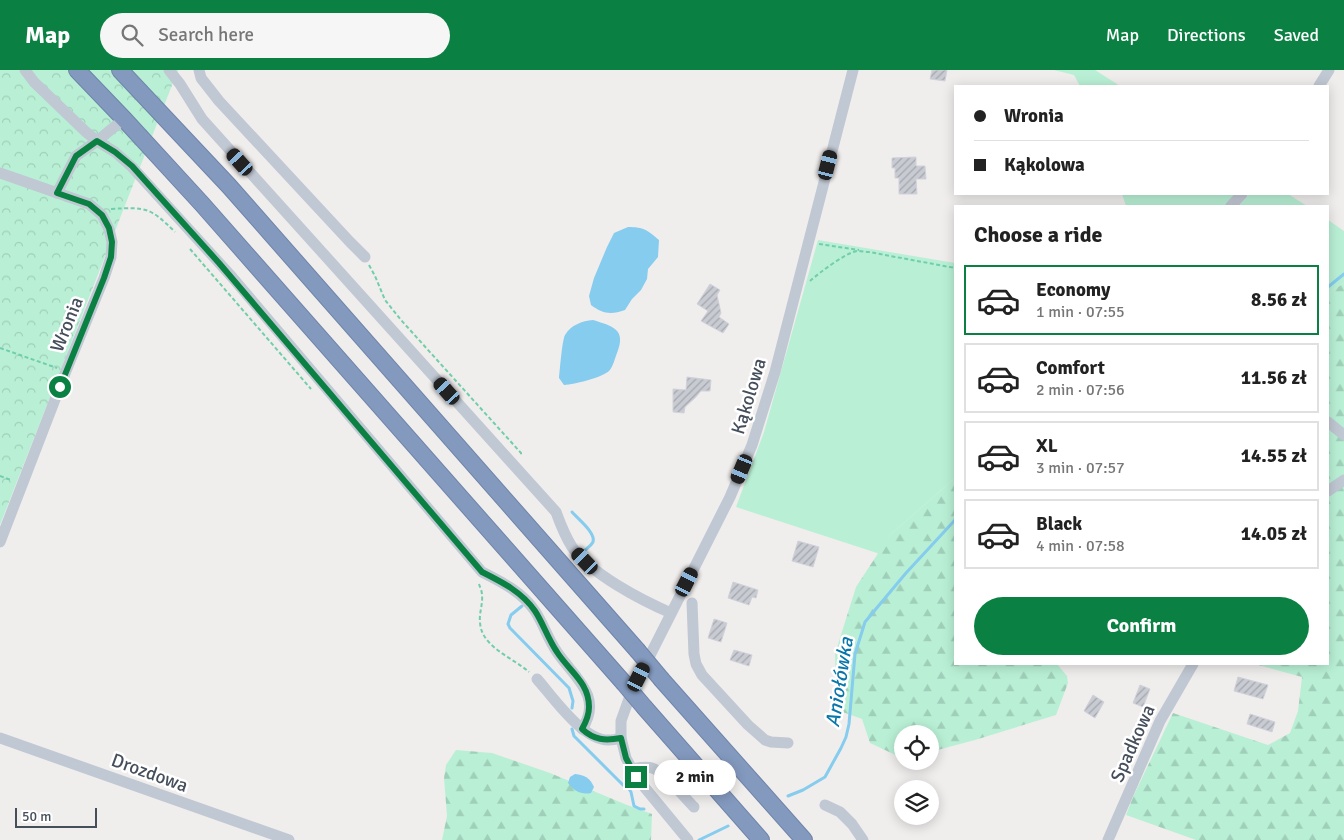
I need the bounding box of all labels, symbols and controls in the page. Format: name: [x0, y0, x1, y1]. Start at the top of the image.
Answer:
search box: [100, 13, 450, 58]
text: Map: [25, 20, 70, 50]
icon: search: [118, 21, 146, 49]
text: Search here: [158, 23, 254, 47]
text: Map: [1106, 24, 1139, 46]
text: Directions: [1167, 24, 1246, 46]
text: Saved: [1274, 24, 1319, 46]
text: Wronia: [1004, 104, 1064, 128]
car: [224, 146, 255, 178]
car: [817, 149, 838, 181]
text: Kąkolowa: [1004, 153, 1085, 177]
text: Choose a ride: [974, 221, 1102, 248]
icon: car: [976, 278, 1021, 323]
text: Economy: [1036, 278, 1110, 302]
text: 8.56 zł: [1251, 288, 1307, 312]
street label: Wronia: [45, 293, 89, 356]
text: 1 min · 07:55: [1036, 302, 1125, 322]
street label: Kąkolowa: [726, 355, 772, 437]
icon: car: [976, 356, 1021, 401]
text: Comfort: [1036, 356, 1105, 380]
text: 11.56 zł: [1241, 366, 1307, 390]
car: [431, 375, 462, 407]
route start: [49, 376, 71, 398]
text: 2 min · 07:56: [1036, 380, 1125, 400]
icon: car: [976, 434, 1021, 479]
text: XL: [1036, 434, 1058, 458]
text: 14.55 zł: [1241, 444, 1307, 468]
car: [729, 452, 754, 486]
text: 3 min · 07:57: [1036, 458, 1125, 478]
icon: car: [976, 512, 1021, 557]
text: Black: [1036, 512, 1082, 536]
text: 14.05 zł: [1241, 522, 1307, 546]
text: 4 min · 07:58: [1036, 536, 1125, 556]
car: [569, 545, 600, 577]
car: [673, 565, 700, 599]
button: Confirm: [974, 597, 1309, 655]
water label: Aniołówka: [820, 635, 859, 729]
car: [625, 660, 652, 694]
street label: Spadkowa: [1105, 701, 1161, 786]
map controls: [894, 725, 939, 825]
button: locate: [894, 725, 939, 770]
street label: Drozdowa: [108, 748, 191, 798]
callout: 2 min: [654, 760, 736, 794]
route end: [625, 766, 647, 788]
text: 2 min: [676, 767, 714, 787]
button: layers: [894, 780, 939, 825]
scale bar: [15, 805, 98, 828]
text: 50 m: [22, 808, 51, 825]

